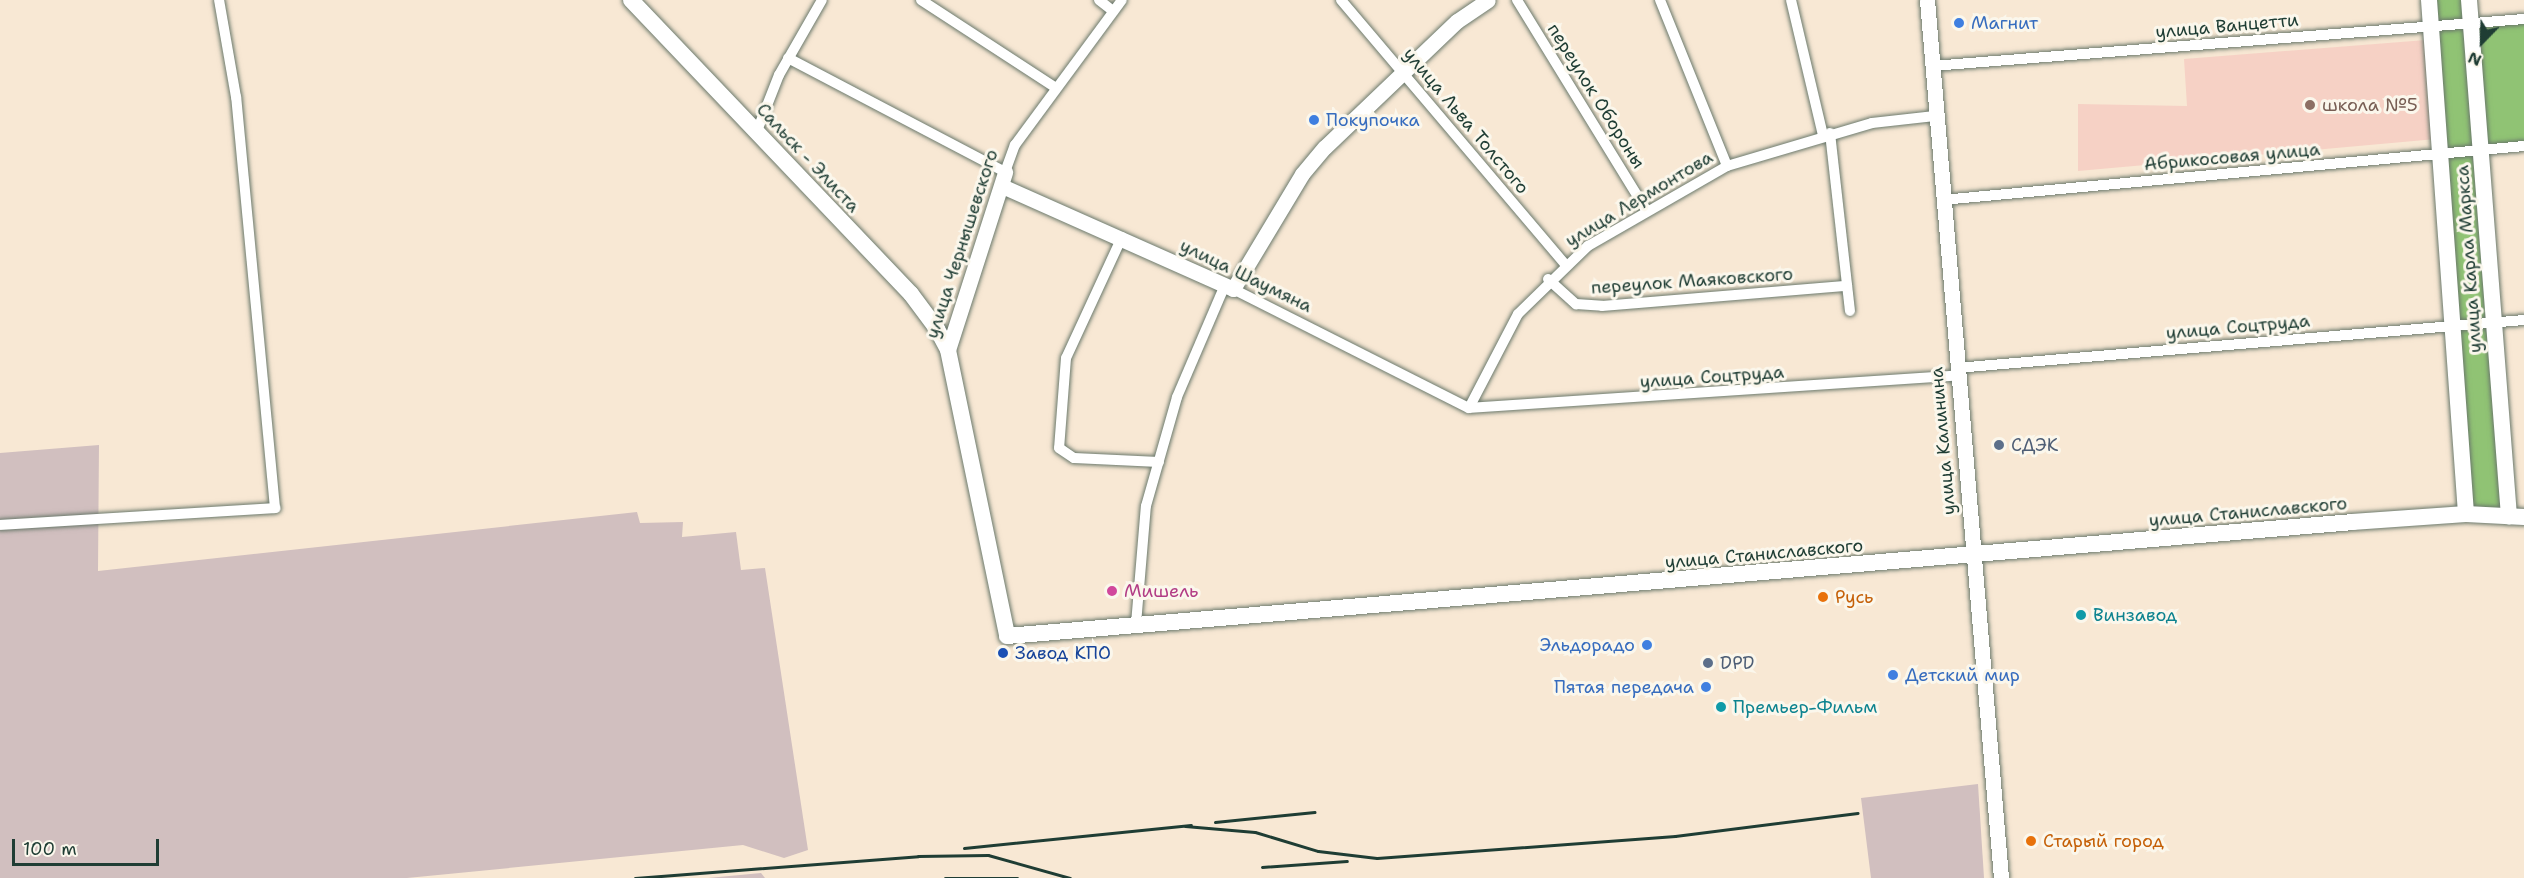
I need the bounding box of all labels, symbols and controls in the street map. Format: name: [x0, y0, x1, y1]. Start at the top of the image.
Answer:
street label: улица Ванцетти: [2155, 9, 2299, 43]
place label: Магнит: [1971, 12, 2038, 34]
north arrow: [2452, 12, 2512, 72]
marker: Магнит: [1952, 16, 1966, 30]
street label: переулок Обороны: [1543, 20, 1649, 172]
street label: улица Льва Толстого: [1399, 43, 1533, 199]
text: N: [2465, 47, 2485, 71]
place label: школа №5: [2322, 94, 2418, 116]
marker: школа №5: [2303, 98, 2317, 112]
street label: Сальск - Элиста: [752, 99, 864, 217]
place label: Покупочка: [1326, 109, 1420, 131]
marker: Покупочка: [1307, 113, 1321, 127]
street label: Абрикосовая улица: [2143, 139, 2321, 175]
street label: улица Лермонтова: [1561, 146, 1717, 252]
street label: улица Чернышевского: [921, 147, 1003, 341]
street label: улица Карла Маркса: [2452, 164, 2486, 354]
street label: улица Шаумяна: [1176, 235, 1316, 317]
street label: переулок Маяковского: [1590, 263, 1794, 299]
street label: улица Соцтруда: [2165, 310, 2311, 344]
street label: улица Соцтруда: [1639, 361, 1785, 393]
street label: улица Калинина: [1926, 366, 1960, 516]
place label: СДЭК: [2011, 434, 2058, 456]
marker: СДЭК: [1992, 438, 2006, 452]
street label: улица Станиславского: [2148, 493, 2348, 531]
street label: улица Станиславского: [1664, 535, 1864, 573]
place label: Мишель: [1124, 580, 1198, 602]
marker: Мишель: [1105, 584, 1119, 598]
place label: Русь: [1835, 586, 1873, 608]
marker: Русь: [1816, 590, 1830, 604]
place label: Винзавод: [2093, 604, 2177, 626]
marker: Винзавод: [2074, 608, 2088, 622]
place label: Эльдорадо: [1540, 634, 1635, 656]
marker: Эльдорадо: [1640, 638, 1654, 652]
place label: Завод КПО: [1015, 642, 1111, 664]
marker: Завод КПО: [996, 646, 1010, 660]
place label: DPD: [1720, 652, 1754, 674]
marker: DPD: [1701, 656, 1715, 670]
place label: Детский мир: [1905, 664, 2020, 686]
marker: Детский мир: [1886, 668, 1900, 682]
place label: Пятая передача: [1554, 676, 1694, 698]
marker: Пятая передача: [1699, 680, 1713, 694]
place label: Премьер-Фильм: [1733, 696, 1877, 718]
marker: Премьер-Фильм: [1714, 700, 1728, 714]
scale bar: [15, 827, 162, 865]
place label: Старый город: [2043, 830, 2164, 852]
marker: Старый город: [2024, 834, 2038, 848]
text: 100 m: [23, 837, 77, 861]

